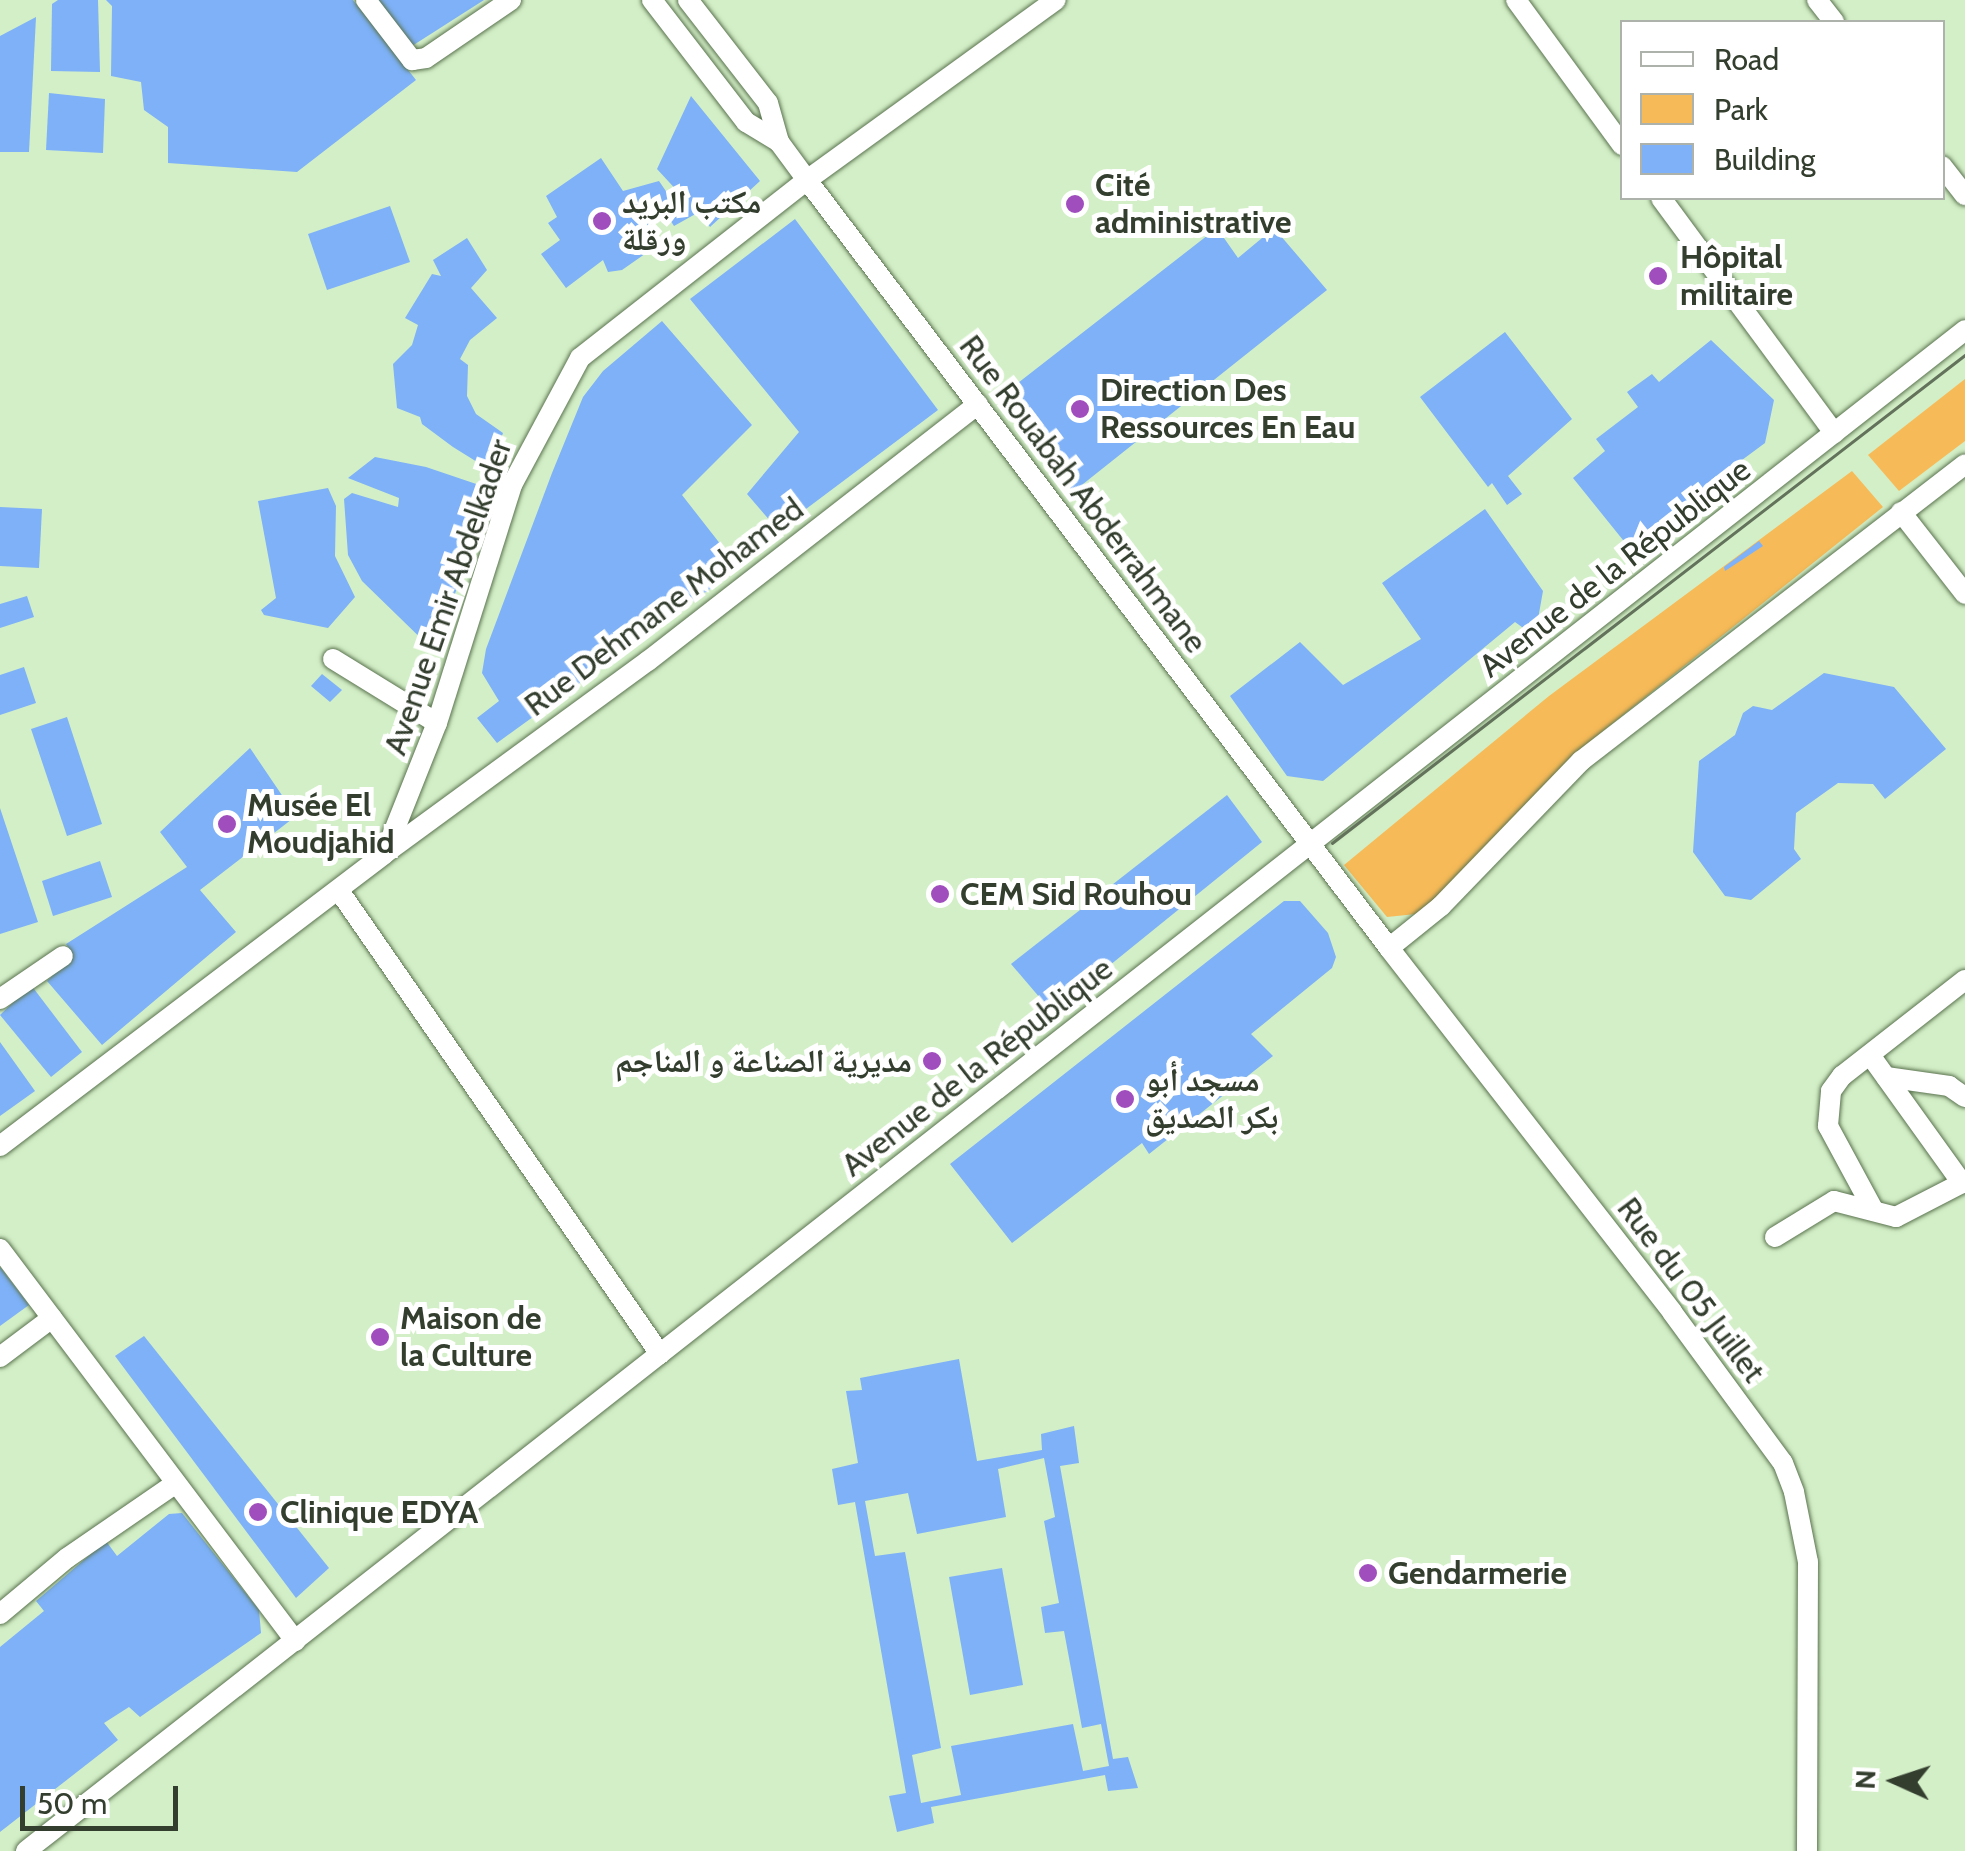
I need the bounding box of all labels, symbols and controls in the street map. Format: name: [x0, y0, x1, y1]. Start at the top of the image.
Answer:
legend: [1620, 20, 1945, 200]
text: Road: [1714, 41, 1779, 78]
text: Park: [1714, 91, 1768, 128]
text: Building: [1714, 141, 1816, 178]
place label: Cité administrative: [1095, 167, 1291, 242]
place label: مكتب البريد ورقلة: [622, 184, 761, 259]
marker: Cité administrative: [1064, 193, 1086, 215]
marker: مكتب البريد ورقلة: [591, 210, 613, 232]
place label: Hôpital militaire: [1680, 239, 1793, 314]
marker: Hôpital militaire: [1645, 263, 1671, 289]
street label: Rue Rouabah Abderrahmane: [951, 328, 1215, 660]
place label: Direction Des Ressources En Eau: [1100, 372, 1355, 447]
marker: Direction Des Ressources En Eau: [1069, 398, 1091, 420]
street label: Avenue Emir Abdelkader: [376, 434, 520, 760]
street label: Avenue de la République: [1472, 450, 1758, 686]
street label: Rue Dehmane Mohamed: [517, 490, 811, 724]
place label: Musée El Moudjahid: [247, 787, 395, 862]
marker: Musée El Moudjahid: [216, 813, 238, 835]
place label: CEM Sid Rouhou: [960, 875, 1192, 913]
marker: CEM Sid Rouhou: [929, 883, 951, 905]
street label: Avenue de la République: [834, 949, 1120, 1185]
place label: مديرية الصناعة و المناجم: [615, 1042, 912, 1080]
marker: مديرية الصناعة و المناجم: [921, 1050, 943, 1072]
place label: مسجد أبو بكر الصديق: [1145, 1062, 1278, 1137]
marker: مسجد أبو بكر الصديق: [1114, 1088, 1136, 1110]
street label: Rue du 05 Juillet: [1609, 1190, 1773, 1390]
place label: Maison de la Culture: [400, 1300, 541, 1375]
marker: Maison de la Culture: [369, 1326, 391, 1348]
place label: Clinique EDYA: [280, 1493, 478, 1531]
marker: Clinique EDYA: [245, 1499, 271, 1525]
place label: Gendarmerie: [1388, 1554, 1567, 1592]
marker: Gendarmerie: [1357, 1562, 1379, 1584]
north arrow: [1845, 1731, 1945, 1831]
scale bar: [25, 1766, 182, 1828]
text: N: [1848, 1769, 1883, 1790]
text: 50 m: [37, 1785, 107, 1822]

